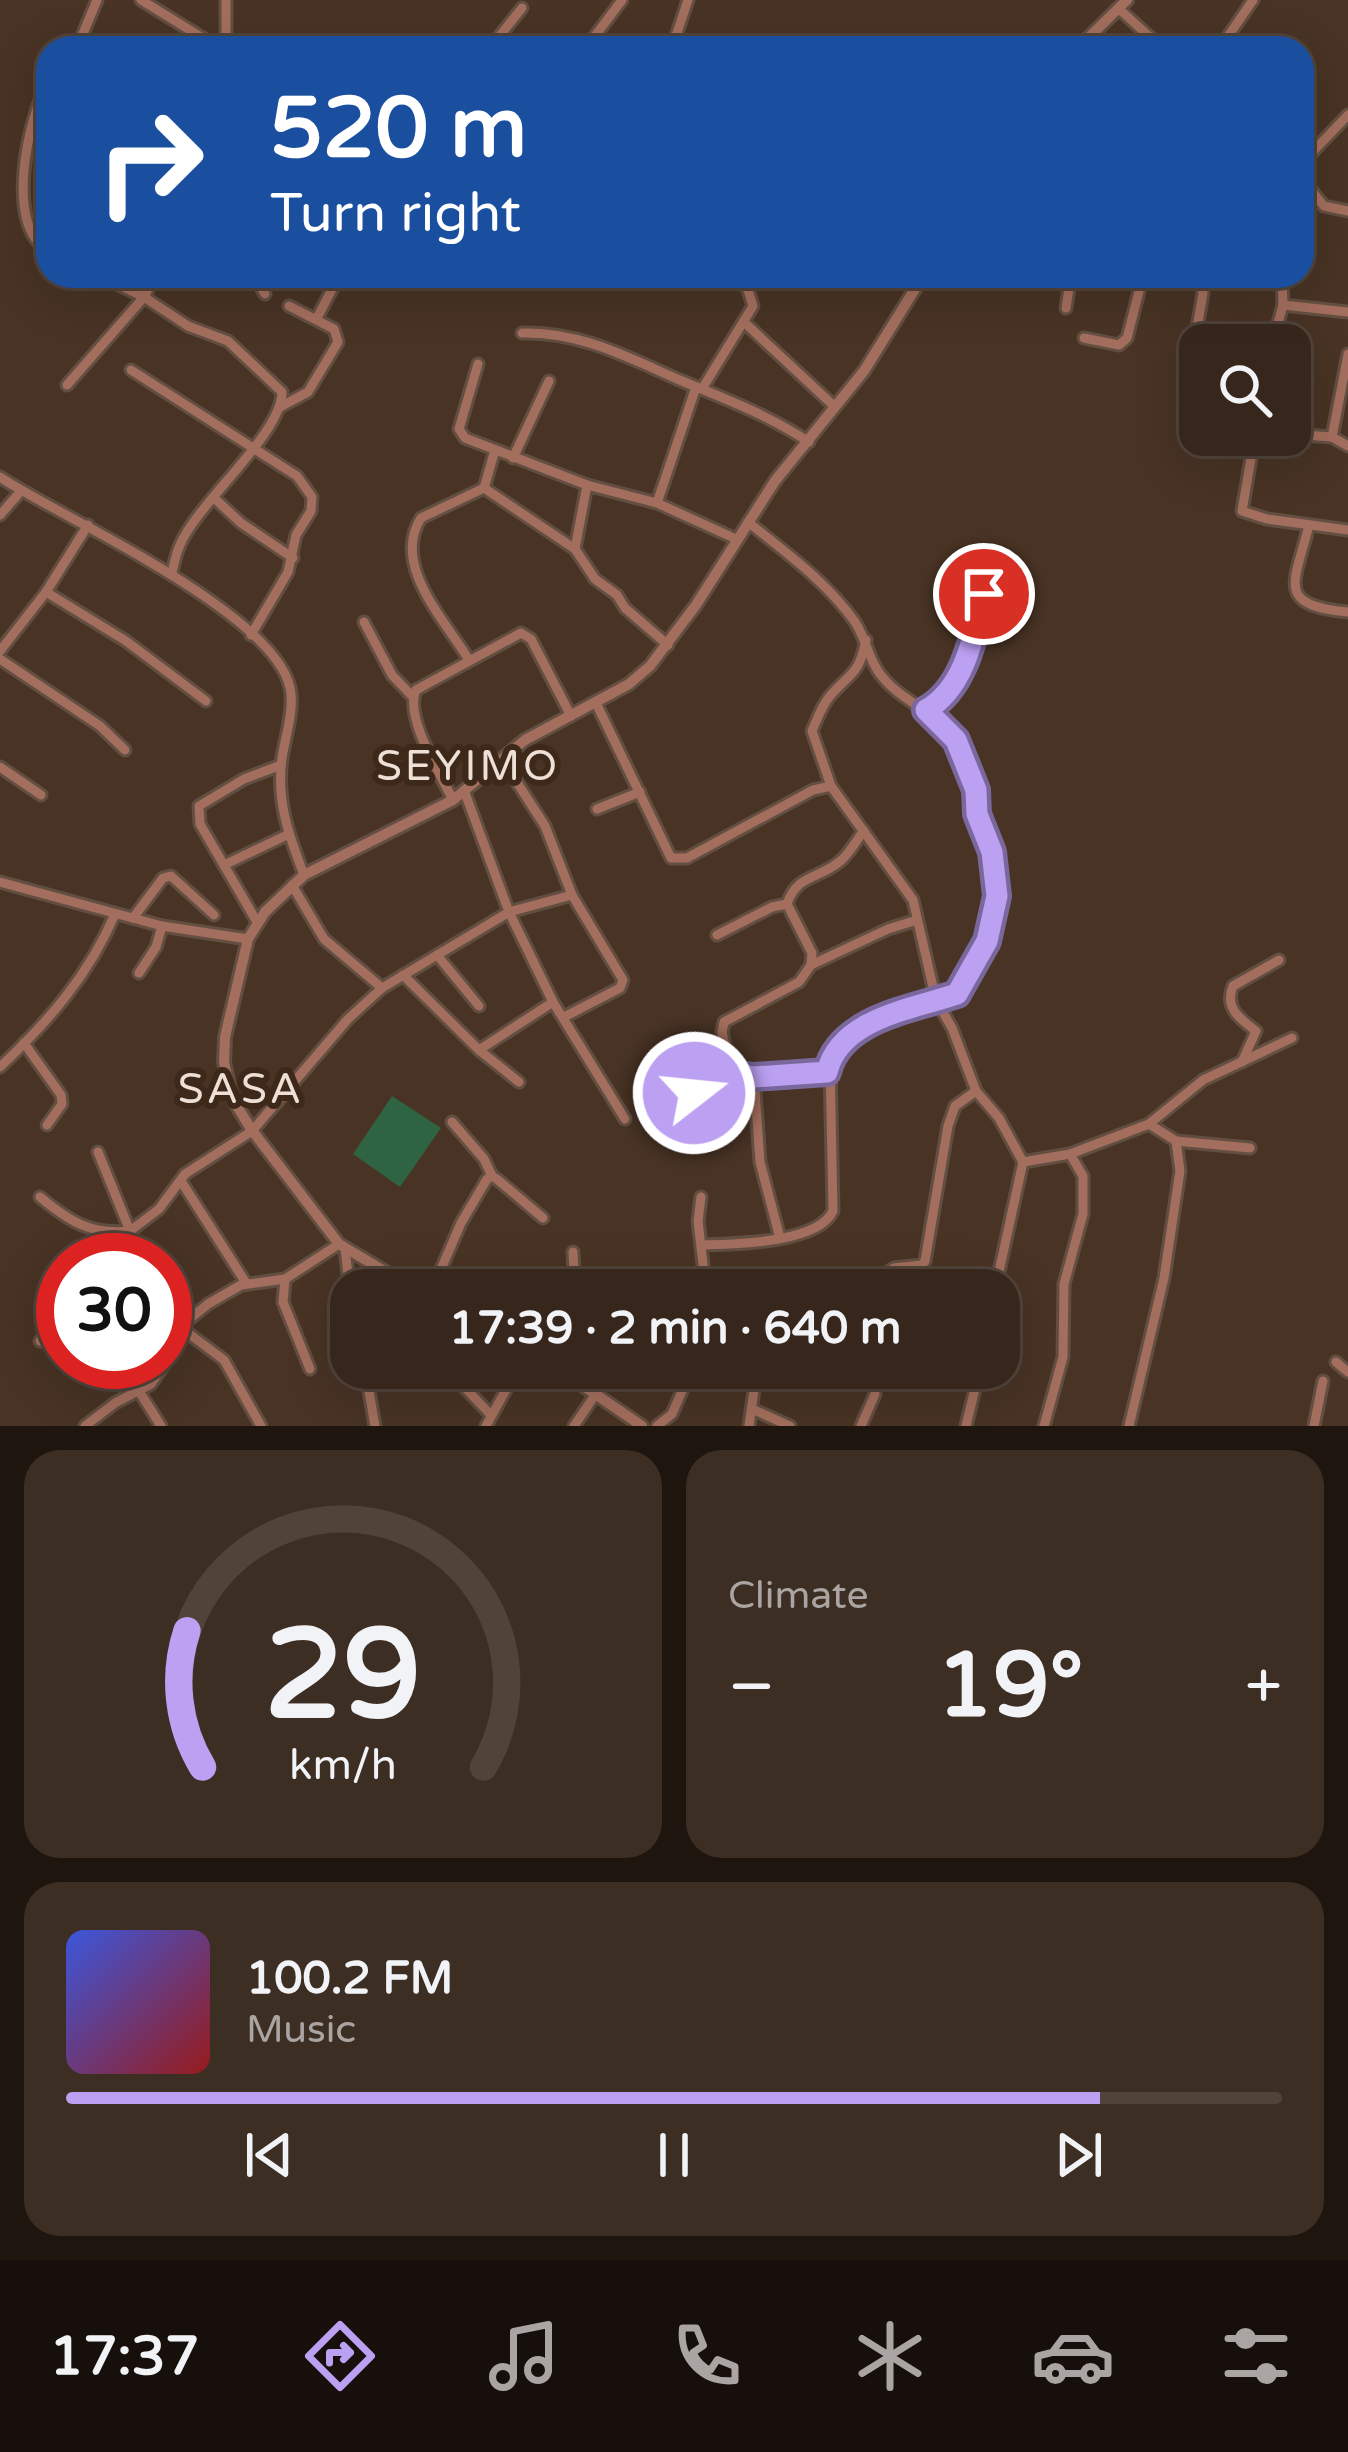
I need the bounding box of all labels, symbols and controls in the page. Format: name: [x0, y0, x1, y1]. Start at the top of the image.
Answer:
text: 520 m: [270, 79, 527, 180]
icon: right: [72, 84, 228, 240]
text: Turn right: [270, 181, 521, 246]
map controls: [1179, 324, 1311, 456]
button: search: [1179, 324, 1311, 456]
pin: [933, 543, 1035, 645]
icon: arrive: [951, 561, 1017, 627]
district label: SEYIMO: [376, 741, 560, 792]
position arrow: [631, 1030, 757, 1156]
district label: SASA: [178, 1064, 304, 1115]
speed limit sign: 30: [36, 1233, 192, 1389]
text: 17:39 · 2 min · 640 m: [449, 1302, 901, 1356]
text: Climate: [728, 1572, 868, 1619]
text: 29: [265, 1601, 421, 1752]
text: 19°: [936, 1632, 1083, 1741]
text: −: [728, 1647, 775, 1727]
text: +: [1245, 1647, 1282, 1727]
text: km/h: [289, 1740, 397, 1791]
text: 100.2 FM: [246, 1952, 453, 2006]
text: Music: [246, 2006, 356, 2053]
icon: previous: [236, 2122, 302, 2188]
icon: pause: [641, 2122, 707, 2188]
icon: next: [1046, 2122, 1112, 2188]
icon: directions: [298, 2314, 382, 2398]
icon: music: [482, 2314, 566, 2398]
icon: phone: [665, 2314, 749, 2398]
icon: climate: [848, 2314, 932, 2398]
icon: car: [1031, 2314, 1115, 2398]
icon: filters: [1214, 2314, 1298, 2398]
text: 17:37: [50, 2324, 199, 2389]

